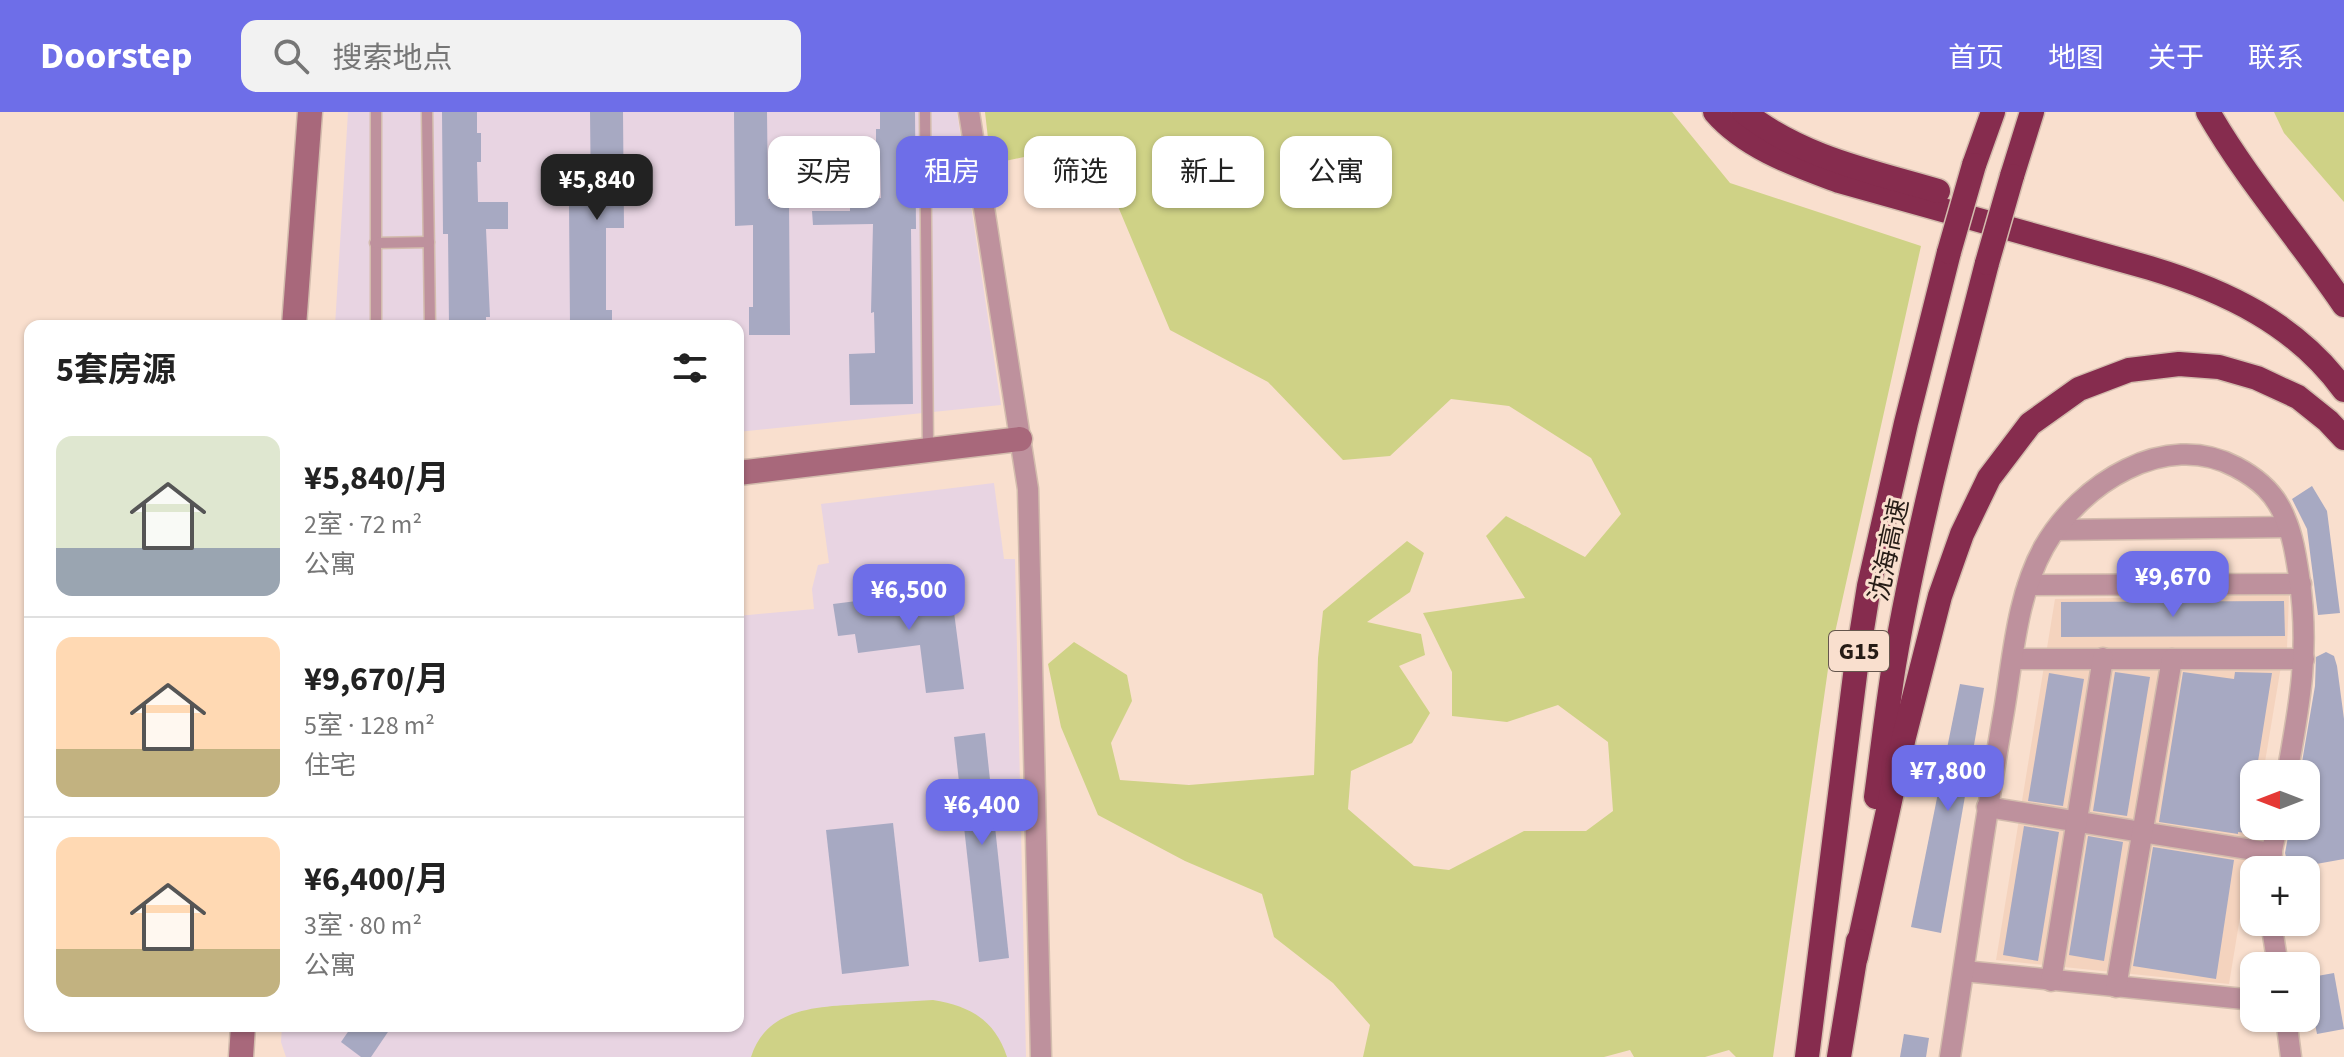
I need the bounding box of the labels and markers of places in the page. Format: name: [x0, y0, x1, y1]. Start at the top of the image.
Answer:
pin: ¥5,840: [532, 154, 662, 222]
pin: ¥9,670: [2108, 551, 2238, 619]
pin: ¥6,500: [844, 564, 974, 632]
pin: ¥7,800: [1883, 745, 2013, 813]
pin: ¥6,400: [917, 779, 1047, 847]

